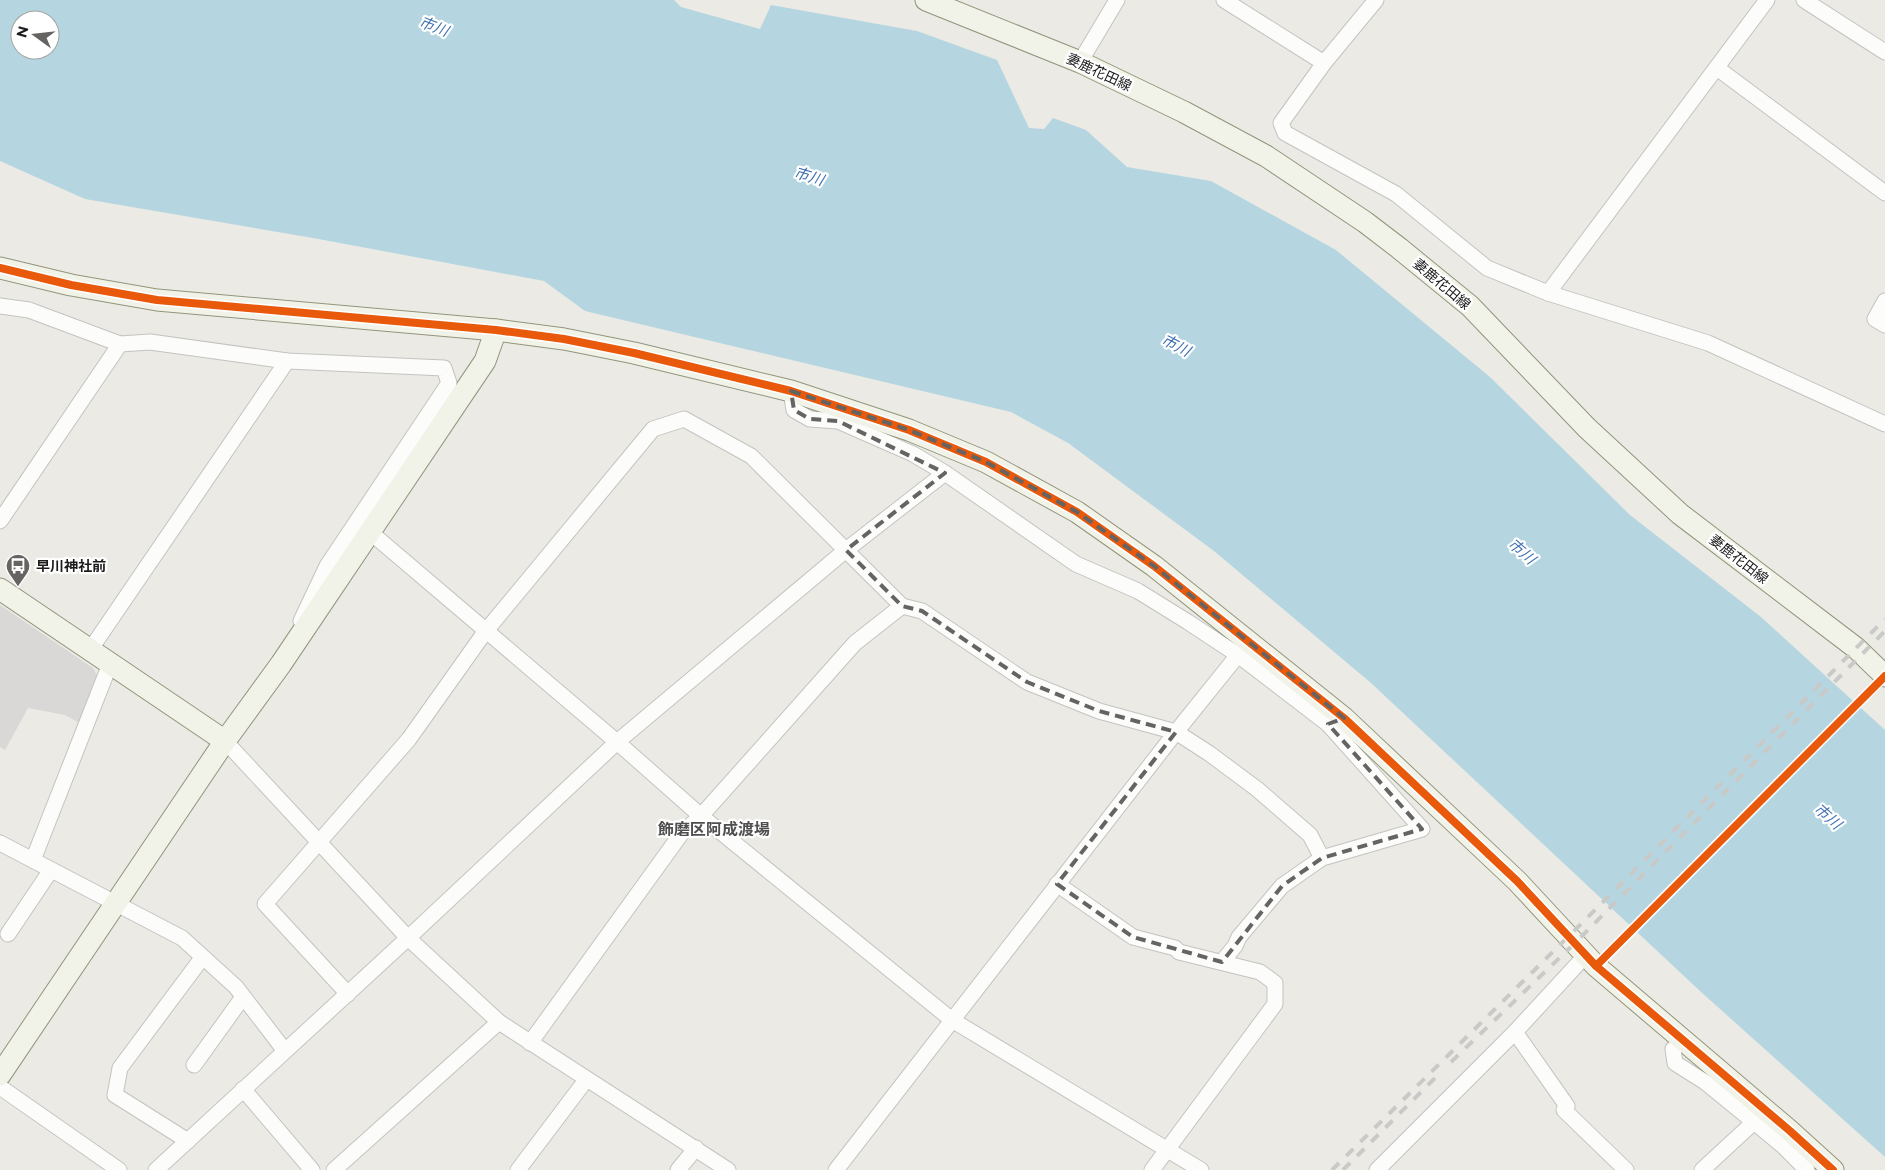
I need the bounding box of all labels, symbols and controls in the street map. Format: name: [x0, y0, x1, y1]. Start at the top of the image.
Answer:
north arrow: [10, 10, 60, 60]
water label: 市川: [417, 12, 453, 41]
text: N: [12, 24, 33, 39]
street label: 妻鹿花田線: [1063, 49, 1135, 95]
water label: 市川: [792, 163, 828, 190]
street label: 妻鹿花田線: [1409, 255, 1475, 313]
water label: 市川: [1158, 330, 1195, 361]
street label: 妻鹿花田線: [1706, 530, 1772, 588]
water label: 市川: [1504, 534, 1541, 569]
bus stop icon: 早川神社前: [5, 553, 31, 587]
place label: 早川神社前: [36, 557, 106, 575]
water label: 市川: [1810, 799, 1847, 834]
district label: 飾磨区阿成渡場: [658, 820, 770, 839]

